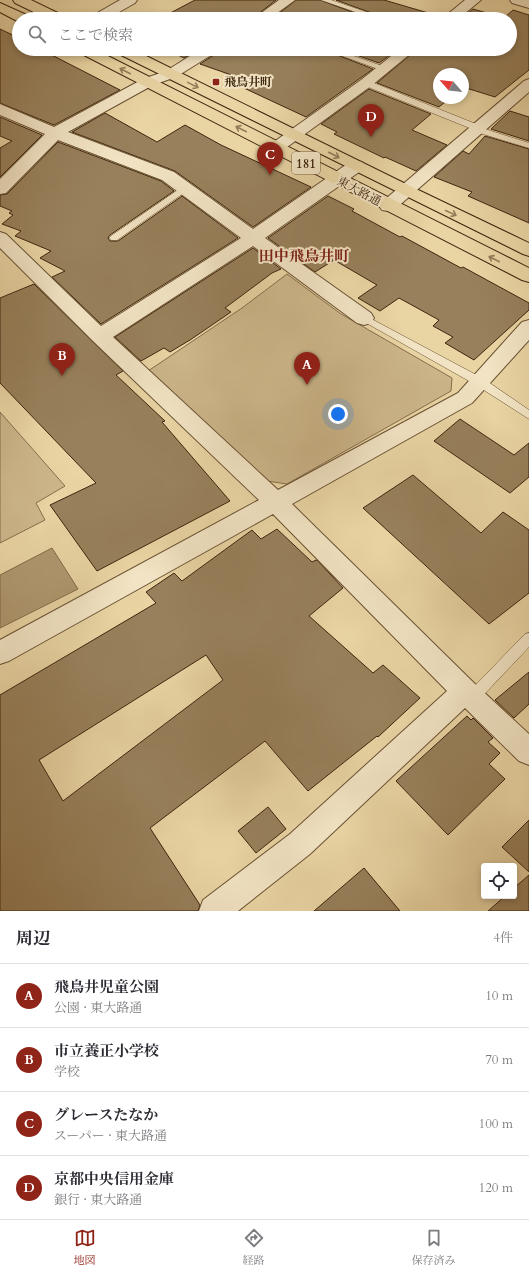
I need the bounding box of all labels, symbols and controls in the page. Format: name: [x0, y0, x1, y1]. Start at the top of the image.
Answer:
search box: [12, 12, 517, 56]
icon: search: [26, 23, 48, 45]
text: ここで検索: [58, 25, 133, 45]
one-way arrow: [120, 66, 132, 74]
north arrow: [433, 68, 469, 104]
place label: 飛鳥井町: [224, 74, 272, 90]
marker: 飛鳥井町: [211, 77, 221, 87]
one-way arrow: [187, 81, 199, 89]
pin: D: [358, 104, 384, 137]
one-way arrow: [236, 125, 248, 132]
pin: C: [257, 142, 283, 175]
road number: 181: [292, 152, 320, 174]
one-way arrow: [328, 152, 340, 159]
street label: 東大路通: [334, 173, 384, 209]
one-way arrow: [445, 210, 457, 217]
district label: 田中飛鳥井町: [259, 246, 349, 266]
one-way arrow: [488, 255, 500, 262]
pin: B: [49, 343, 75, 376]
pin: A: [294, 352, 320, 385]
your location: [328, 404, 348, 424]
map controls: [481, 863, 517, 899]
button: locate: [481, 863, 517, 899]
text: 周辺: [16, 927, 50, 950]
text: 4件: [493, 929, 513, 947]
text: 飛鳥井児童公園: [54, 977, 159, 997]
text: A: [24, 987, 34, 1005]
text: 10 m: [485, 987, 513, 1005]
text: 公園 · 東大路通: [54, 999, 142, 1017]
text: 市立養正小学校: [54, 1041, 159, 1061]
text: B: [24, 1051, 34, 1069]
text: 70 m: [485, 1051, 513, 1069]
text: 学校: [54, 1063, 80, 1081]
text: グレースたなか: [54, 1105, 158, 1125]
text: C: [24, 1115, 34, 1133]
text: 100 m: [479, 1115, 513, 1133]
text: スーパー · 東大路通: [54, 1127, 167, 1145]
text: 京都中央信用金庫: [54, 1169, 174, 1189]
text: D: [23, 1179, 35, 1197]
text: 120 m: [479, 1179, 513, 1197]
text: 銀行 · 東大路通: [54, 1191, 142, 1209]
tab: 地図: [74, 1227, 96, 1268]
tab: 経路: [243, 1227, 265, 1268]
tab: 保存済み: [412, 1227, 456, 1268]

